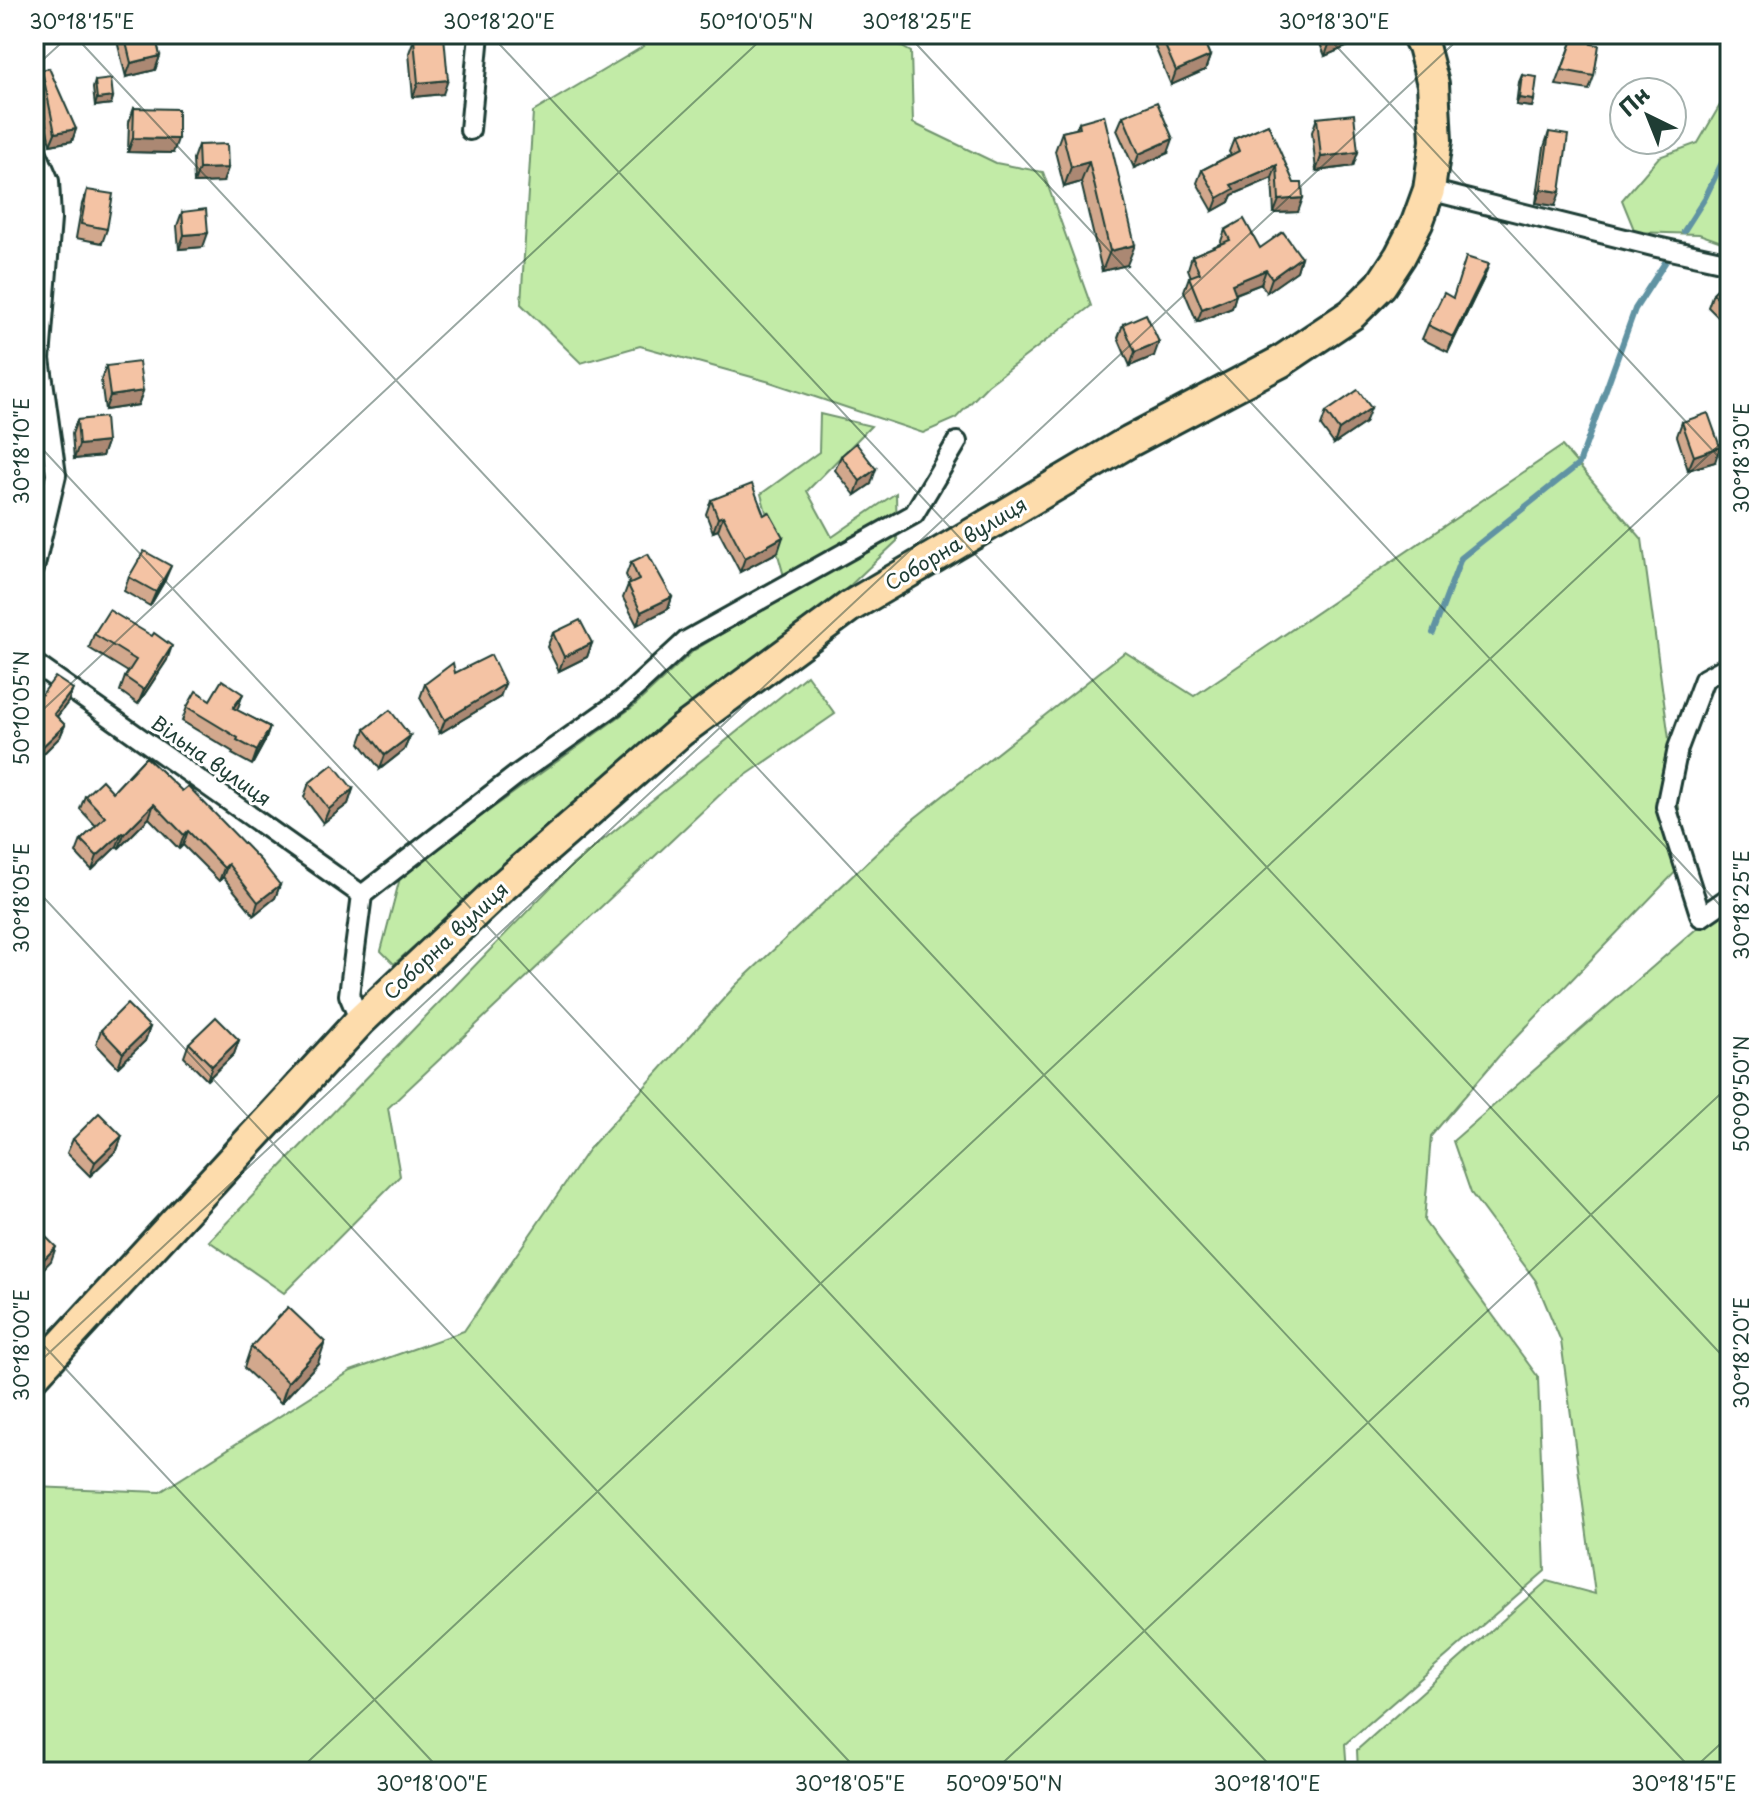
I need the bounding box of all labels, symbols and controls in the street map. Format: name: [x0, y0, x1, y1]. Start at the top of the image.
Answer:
text: 30°18'15"E: [29, 6, 135, 36]
text: 30°18'20"E: [443, 6, 555, 36]
text: 50°10'05"N: [699, 6, 813, 36]
text: 30°18'25"E: [862, 6, 972, 36]
text: 30°18'30"E: [1278, 6, 1390, 36]
north arrow: [1608, 76, 1688, 156]
text: Пн: [1610, 77, 1656, 123]
text: 30°18'10"E: [6, 398, 36, 504]
text: 30°18'30"E: [1726, 402, 1756, 514]
street label: Соборна вулиця: [879, 489, 1032, 598]
text: 50°10'05"N: [6, 651, 36, 765]
street label: Вільна вулиця: [145, 707, 278, 813]
text: 30°18'05"E: [6, 843, 36, 953]
text: 30°18'25"E: [1726, 850, 1756, 960]
street label: Соборна вулиця: [376, 874, 515, 1006]
text: 50°09'50"N: [1726, 1035, 1756, 1153]
text: 30°18'00"E: [6, 1289, 36, 1401]
text: 30°18'20"E: [1726, 1297, 1756, 1409]
text: 30°18'00"E: [376, 1768, 488, 1798]
text: 30°18'05"E: [795, 1768, 905, 1798]
text: 50°09'50"N: [945, 1768, 1063, 1798]
text: 30°18'10"E: [1214, 1768, 1320, 1798]
text: 30°18'15"E: [1631, 1768, 1737, 1798]

